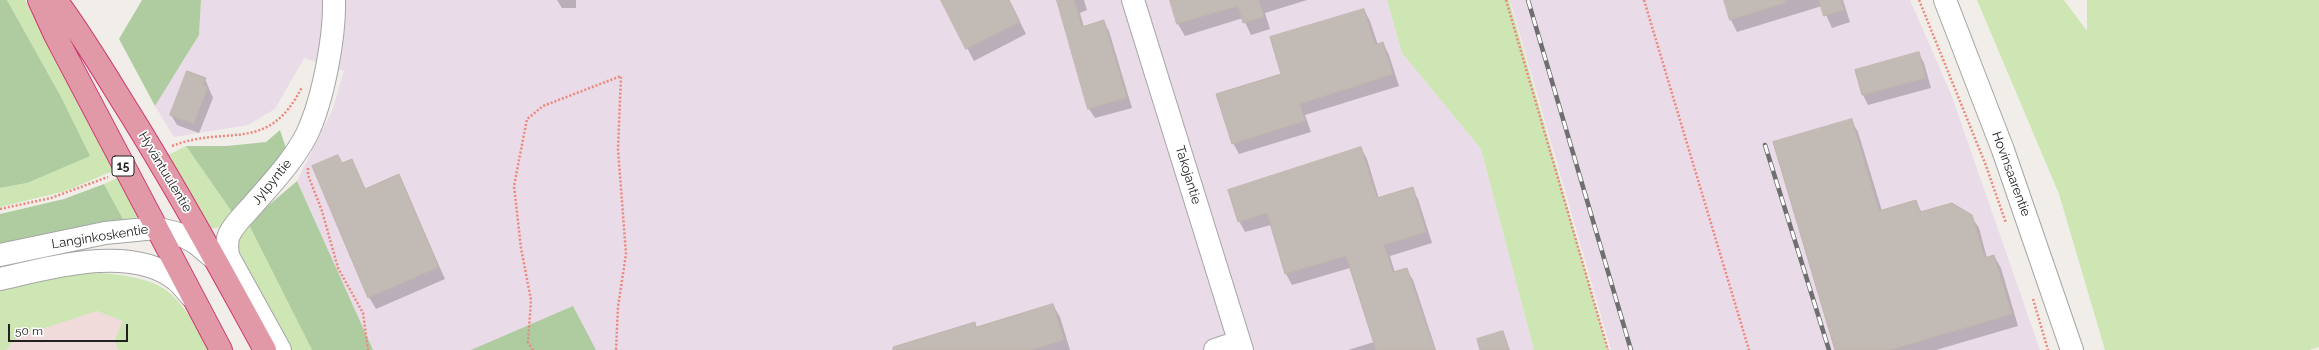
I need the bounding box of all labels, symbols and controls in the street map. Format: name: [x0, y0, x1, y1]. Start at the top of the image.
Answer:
street label: Hyväntuulentie: [135, 129, 195, 215]
street label: Hovinsaarentie: [1988, 129, 2034, 219]
street label: Takojantie: [1172, 144, 1204, 206]
road number: 15: [112, 156, 134, 176]
street label: Jylpyntie: [249, 156, 295, 208]
street label: Langinkoskentie: [51, 222, 149, 252]
scale bar: [10, 316, 130, 342]
text: 50 m: [15, 324, 43, 338]

